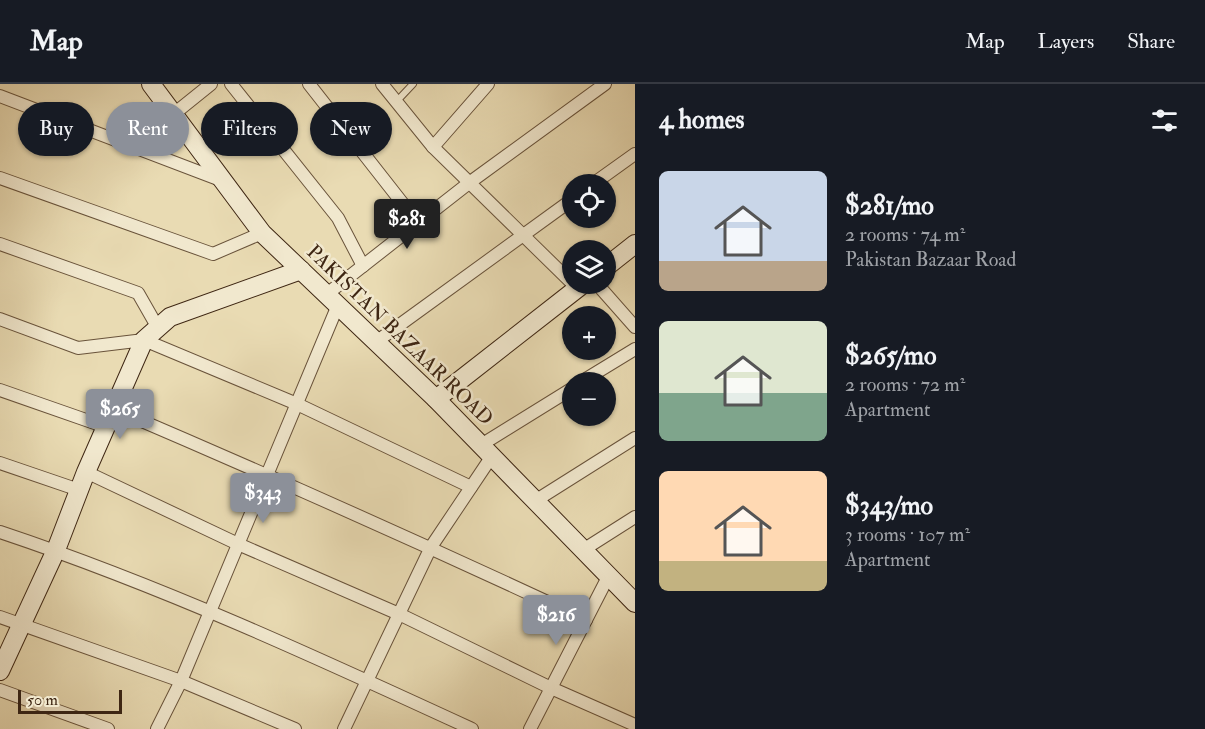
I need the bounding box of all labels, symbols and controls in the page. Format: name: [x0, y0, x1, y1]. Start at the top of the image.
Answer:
text: Map: [30, 24, 83, 59]
text: Map: [965, 28, 1005, 55]
text: Layers: [1038, 28, 1094, 55]
text: Share: [1127, 28, 1175, 55]
chip: Buy: [18, 102, 94, 156]
chip: Rent: [106, 102, 189, 156]
chip: Filters: [201, 102, 298, 156]
chip: New: [310, 102, 392, 156]
text: 4 homes: [659, 104, 745, 136]
icon: filters: [1148, 104, 1181, 137]
map controls: [562, 174, 616, 426]
button: locate: [562, 174, 616, 228]
text: $281/mo: [845, 190, 934, 222]
icon: home: [707, 195, 779, 267]
pin: $281: [371, 199, 443, 250]
text: $281: [388, 206, 426, 231]
text: 2 rooms · 74 m²: [845, 222, 966, 247]
street label: PAKISTAN BAZAAR ROAD: [302, 239, 498, 431]
button: layers: [562, 240, 616, 294]
text: Pakistan Bazaar Road: [845, 247, 1016, 272]
button: +: [562, 306, 616, 360]
text: $265/mo: [845, 340, 936, 372]
icon: home: [707, 345, 779, 417]
button: −: [562, 372, 616, 426]
text: 2 rooms · 72 m²: [845, 372, 965, 397]
pin: $265: [84, 389, 156, 440]
text: $265: [100, 396, 140, 421]
text: Apartment: [845, 397, 930, 422]
pin: $343: [227, 473, 299, 524]
text: $343: [244, 480, 282, 505]
text: $343/mo: [845, 490, 933, 522]
icon: home: [707, 495, 779, 567]
text: 3 rooms · 107 m²: [845, 522, 970, 547]
text: Apartment: [845, 547, 930, 572]
pin: $216: [520, 595, 592, 646]
text: $216: [537, 602, 575, 627]
scale bar: [18, 687, 122, 714]
text: 50 m: [27, 690, 58, 710]

